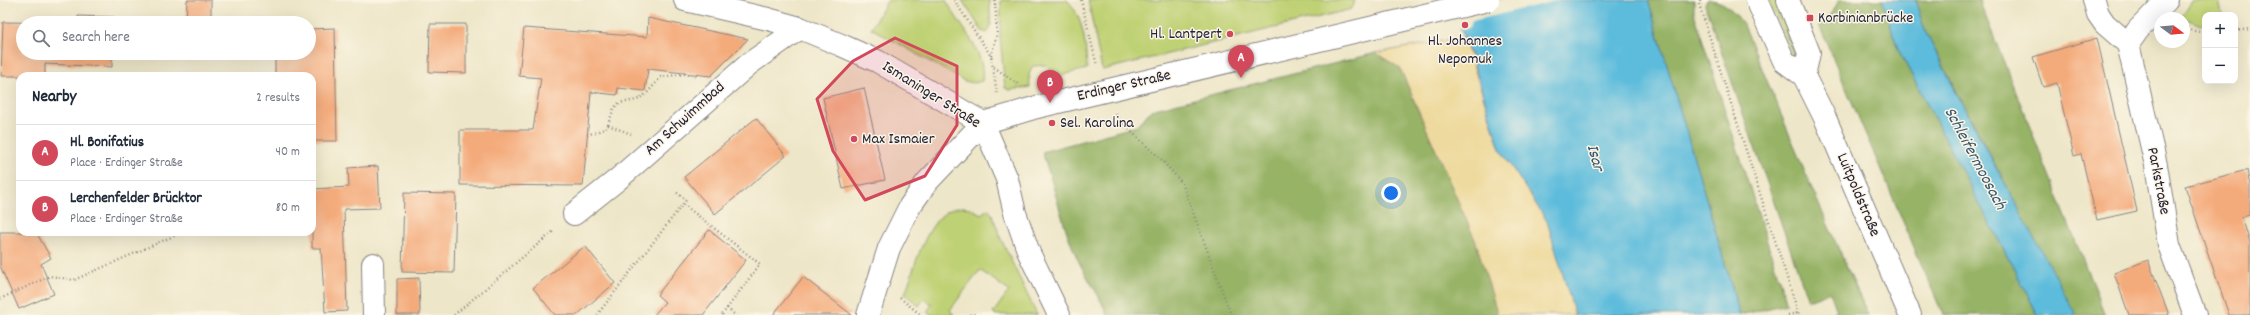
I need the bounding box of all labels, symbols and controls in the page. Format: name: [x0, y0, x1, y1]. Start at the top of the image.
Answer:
place label: Korbinianbrücke: [1818, 7, 1913, 30]
north arrow: [2154, 12, 2190, 48]
map controls: [2202, 12, 2238, 84]
button: +: [2202, 12, 2238, 48]
marker: Korbinianbrücke: [1805, 13, 1815, 23]
search box: [16, 16, 316, 60]
marker: Hl. Johannes Nepomuk: [1460, 20, 1470, 30]
place label: Hl. Lantpert: [1150, 23, 1222, 46]
icon: search: [30, 27, 52, 49]
text: Search here: [62, 27, 130, 49]
marker: Hl. Lantpert: [1225, 29, 1235, 39]
place label: Hl. Johannes Nepomuk: [1428, 30, 1503, 71]
pin: A: [1228, 45, 1254, 78]
button: −: [2202, 48, 2238, 84]
street label: Ismaninger Straße: [877, 55, 985, 135]
street label: Erdinger Straße: [1075, 64, 1173, 108]
pin: B: [1037, 70, 1063, 103]
street label: Am Schwimmbad: [640, 77, 730, 161]
text: Nearby: [32, 86, 76, 110]
text: 2 results: [256, 89, 300, 108]
water label: Schleifermoosach: [1937, 103, 2012, 216]
place label: Sel. Karolina: [1060, 112, 1134, 135]
marker: Sel. Karolina: [1047, 118, 1057, 128]
place label: Max Ismaier: [862, 128, 935, 151]
text: Hl. Bonifatius: [70, 132, 144, 154]
marker: Max Ismaier: [849, 134, 859, 144]
water label: Isar: [1579, 142, 1610, 176]
text: A: [41, 143, 49, 162]
text: 40 m: [276, 143, 300, 162]
street label: Parkstraße: [2140, 145, 2176, 217]
street label: Luitpoldstraße: [1830, 150, 1886, 240]
text: Place · Erdinger Straße: [70, 154, 183, 173]
your location: [1381, 183, 1401, 203]
text: Lerchenfelder Brücktor: [70, 188, 202, 210]
text: B: [42, 199, 48, 218]
text: 80 m: [276, 199, 300, 218]
text: Place · Erdinger Straße: [70, 210, 183, 229]

